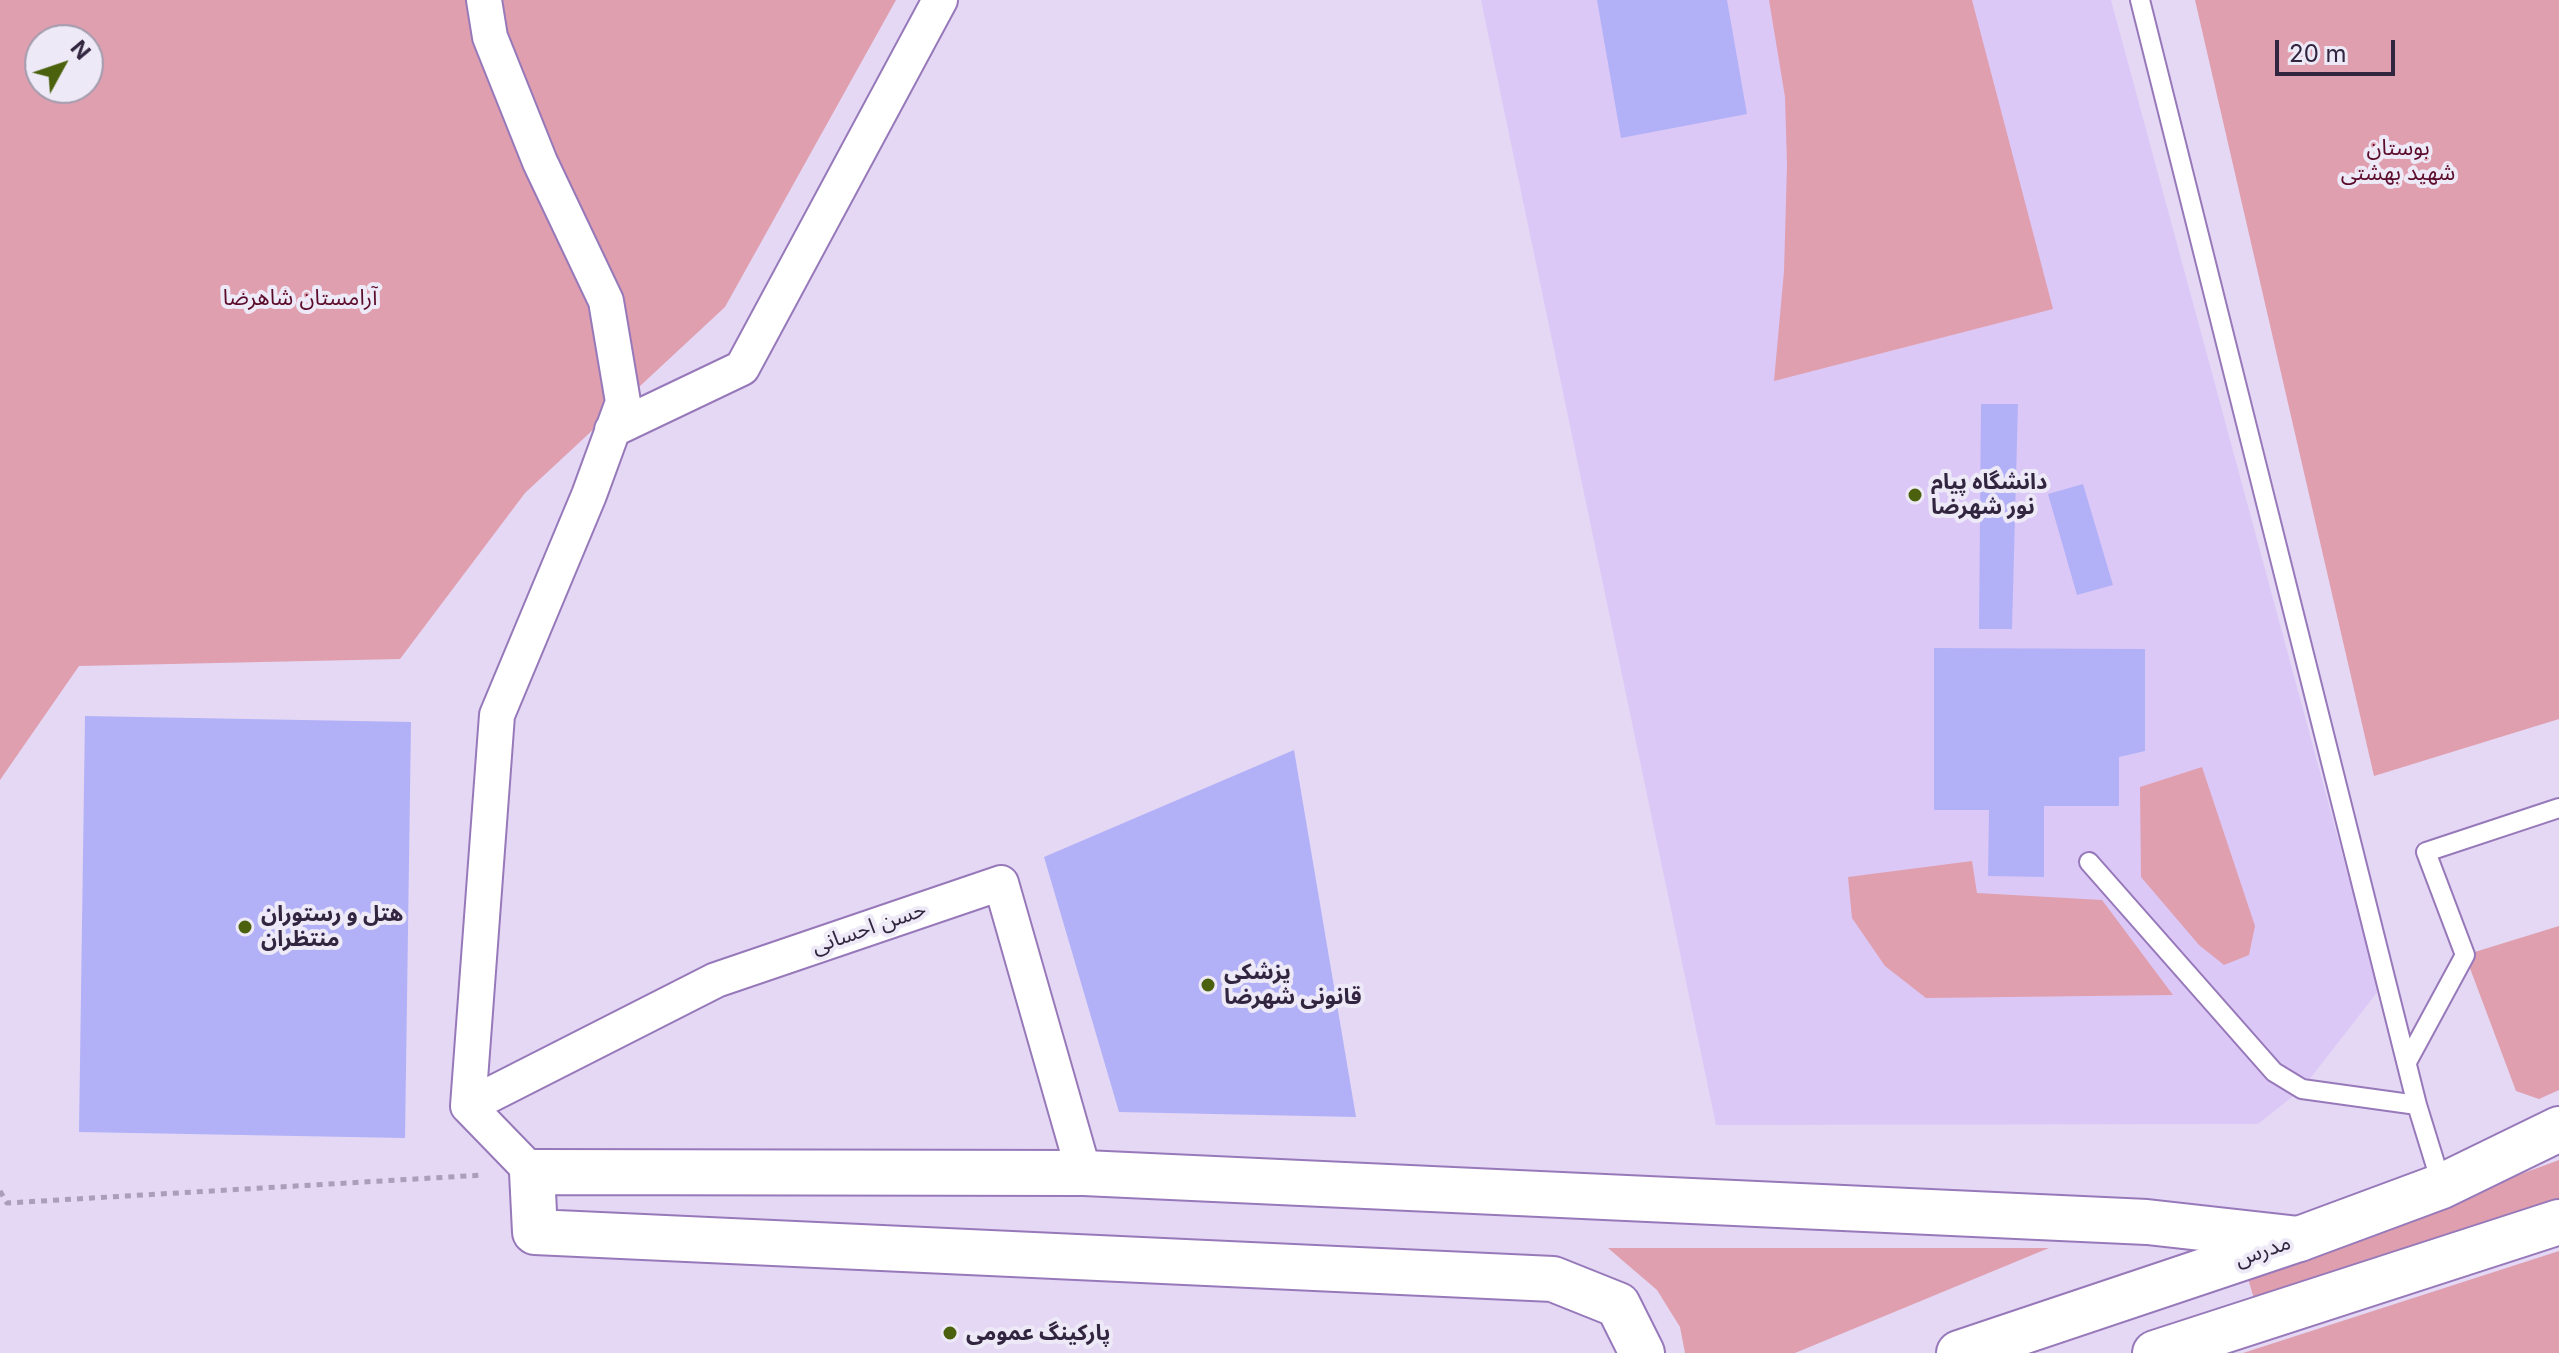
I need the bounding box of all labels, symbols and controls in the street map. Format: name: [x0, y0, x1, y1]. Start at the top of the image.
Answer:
north arrow: [24, 24, 104, 104]
scale bar: [2279, 24, 2399, 74]
text: N: [66, 35, 96, 65]
text: 20 m: [2289, 39, 2347, 68]
park label: بوستان شهید بهشتی: [2341, 135, 2455, 186]
park label: آرامستان شاهرضا: [223, 285, 377, 311]
place label: دانشگاه پیام نور شهرضا: [1931, 469, 2047, 520]
marker: دانشگاه پیام نور شهرضا: [1906, 486, 1924, 504]
street label: حسن احسانی: [808, 896, 930, 960]
place label: هتل و رستوران منتظران: [261, 901, 403, 952]
marker: هتل و رستوران منتظران: [236, 918, 254, 936]
place label: پزشکی قانونی شهرضا: [1224, 959, 1362, 1010]
marker: پزشکی قانونی شهرضا: [1199, 976, 1217, 994]
street label: مدرس: [2232, 1229, 2294, 1273]
place label: پارکینگ عمومی: [966, 1320, 1111, 1346]
marker: پارکینگ عمومی: [941, 1324, 959, 1342]

